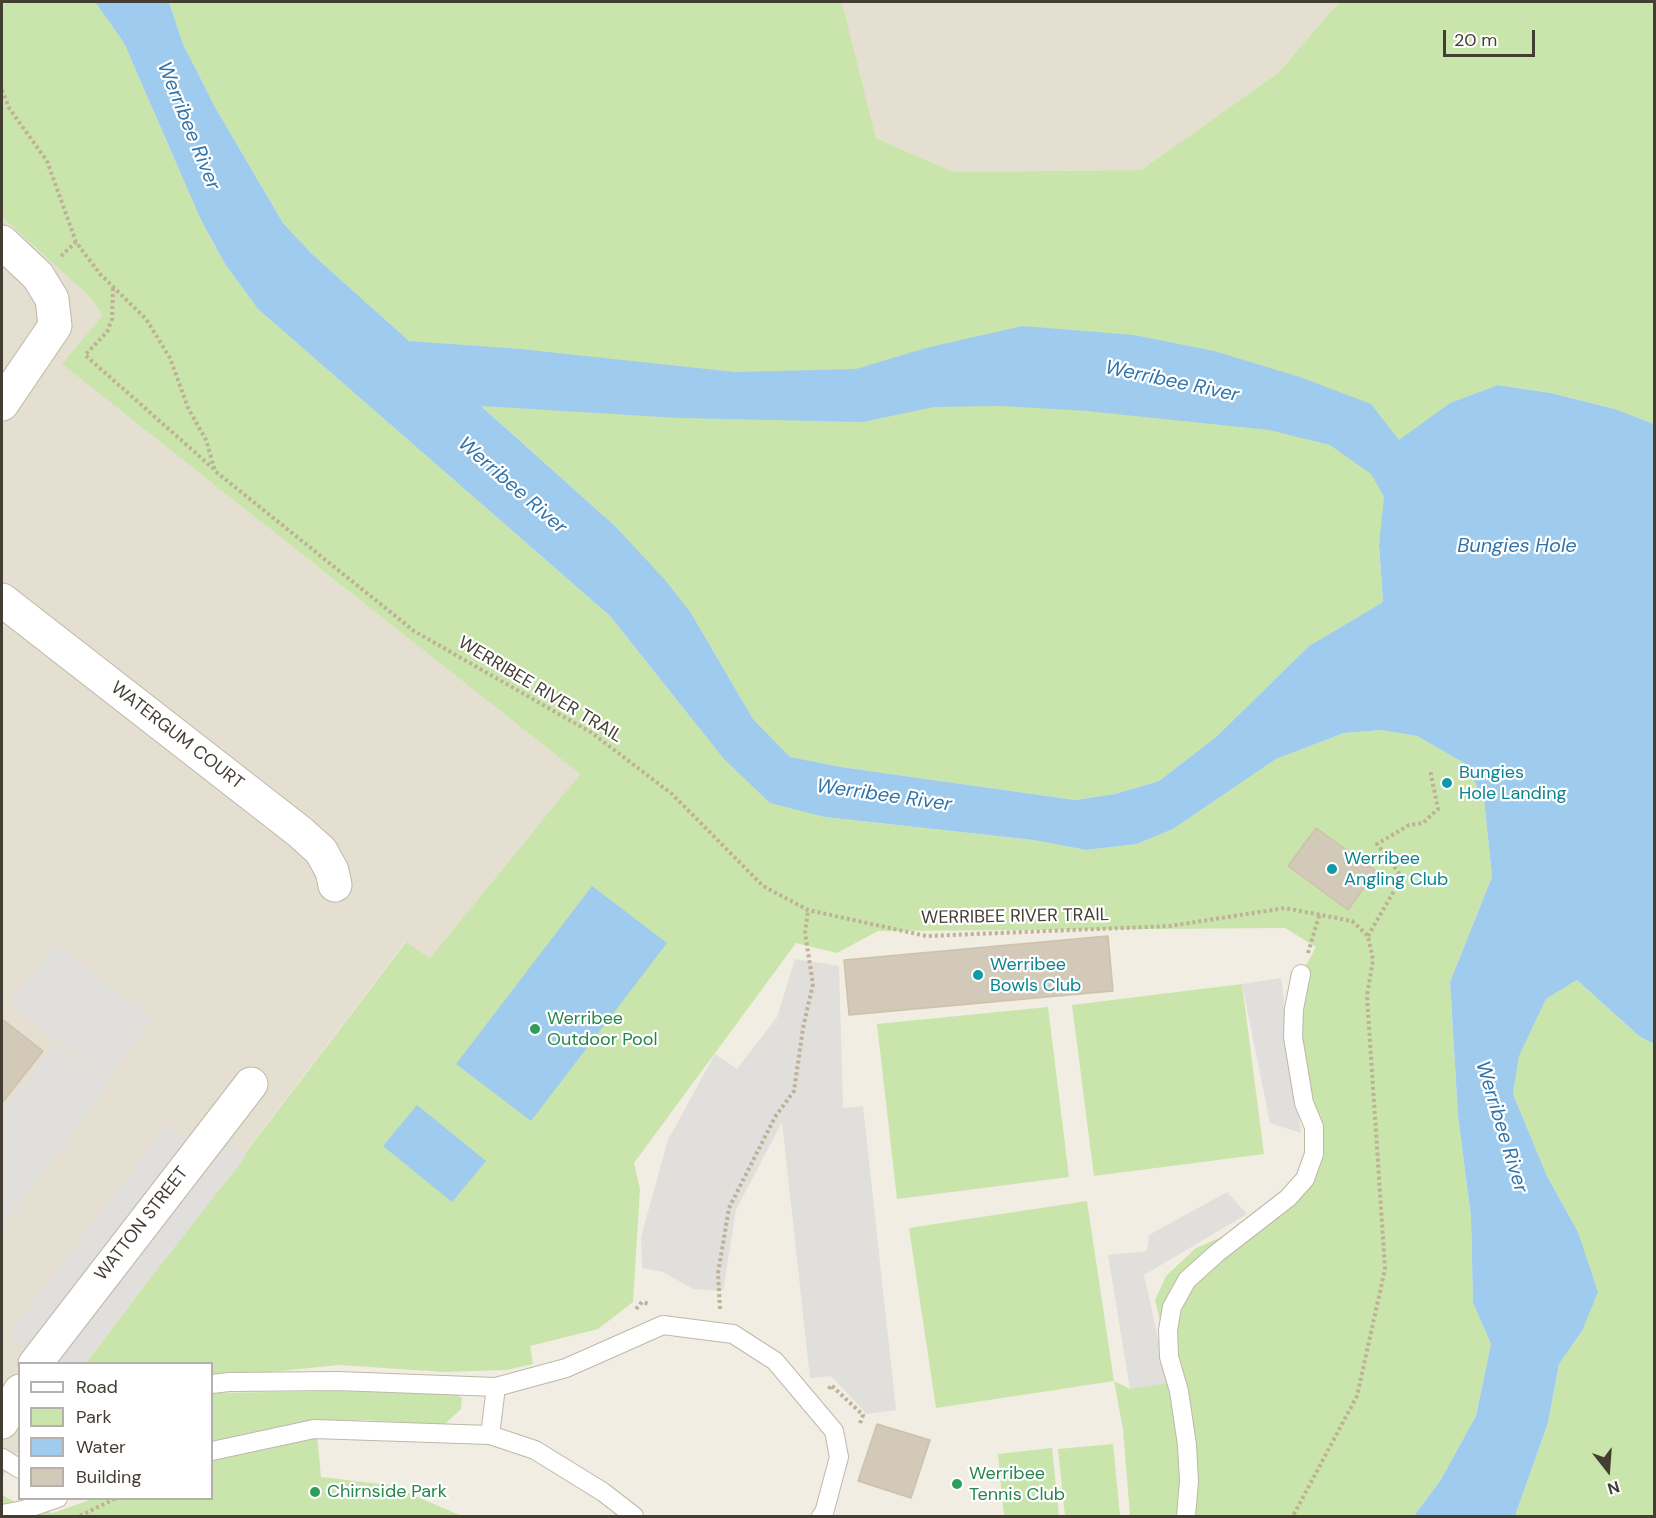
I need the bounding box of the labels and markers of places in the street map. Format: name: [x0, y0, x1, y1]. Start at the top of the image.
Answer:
place label: Bungies Hole Landing: [1459, 762, 1567, 804]
marker: Bungies Hole Landing: [1440, 776, 1454, 790]
place label: Werribee Angling Club: [1344, 848, 1448, 890]
marker: Werribee Angling Club: [1325, 862, 1339, 876]
place label: Werribee Bowls Club: [990, 954, 1081, 996]
marker: Werribee Bowls Club: [971, 968, 985, 982]
place label: Werribee Outdoor Pool: [547, 1008, 657, 1050]
marker: Werribee Outdoor Pool: [528, 1022, 542, 1036]
place label: Werribee Tennis Club: [969, 1463, 1065, 1506]
marker: Werribee Tennis Club: [950, 1477, 964, 1491]
place label: Chirnside Park: [327, 1481, 447, 1503]
marker: Chirnside Park: [308, 1485, 322, 1499]

